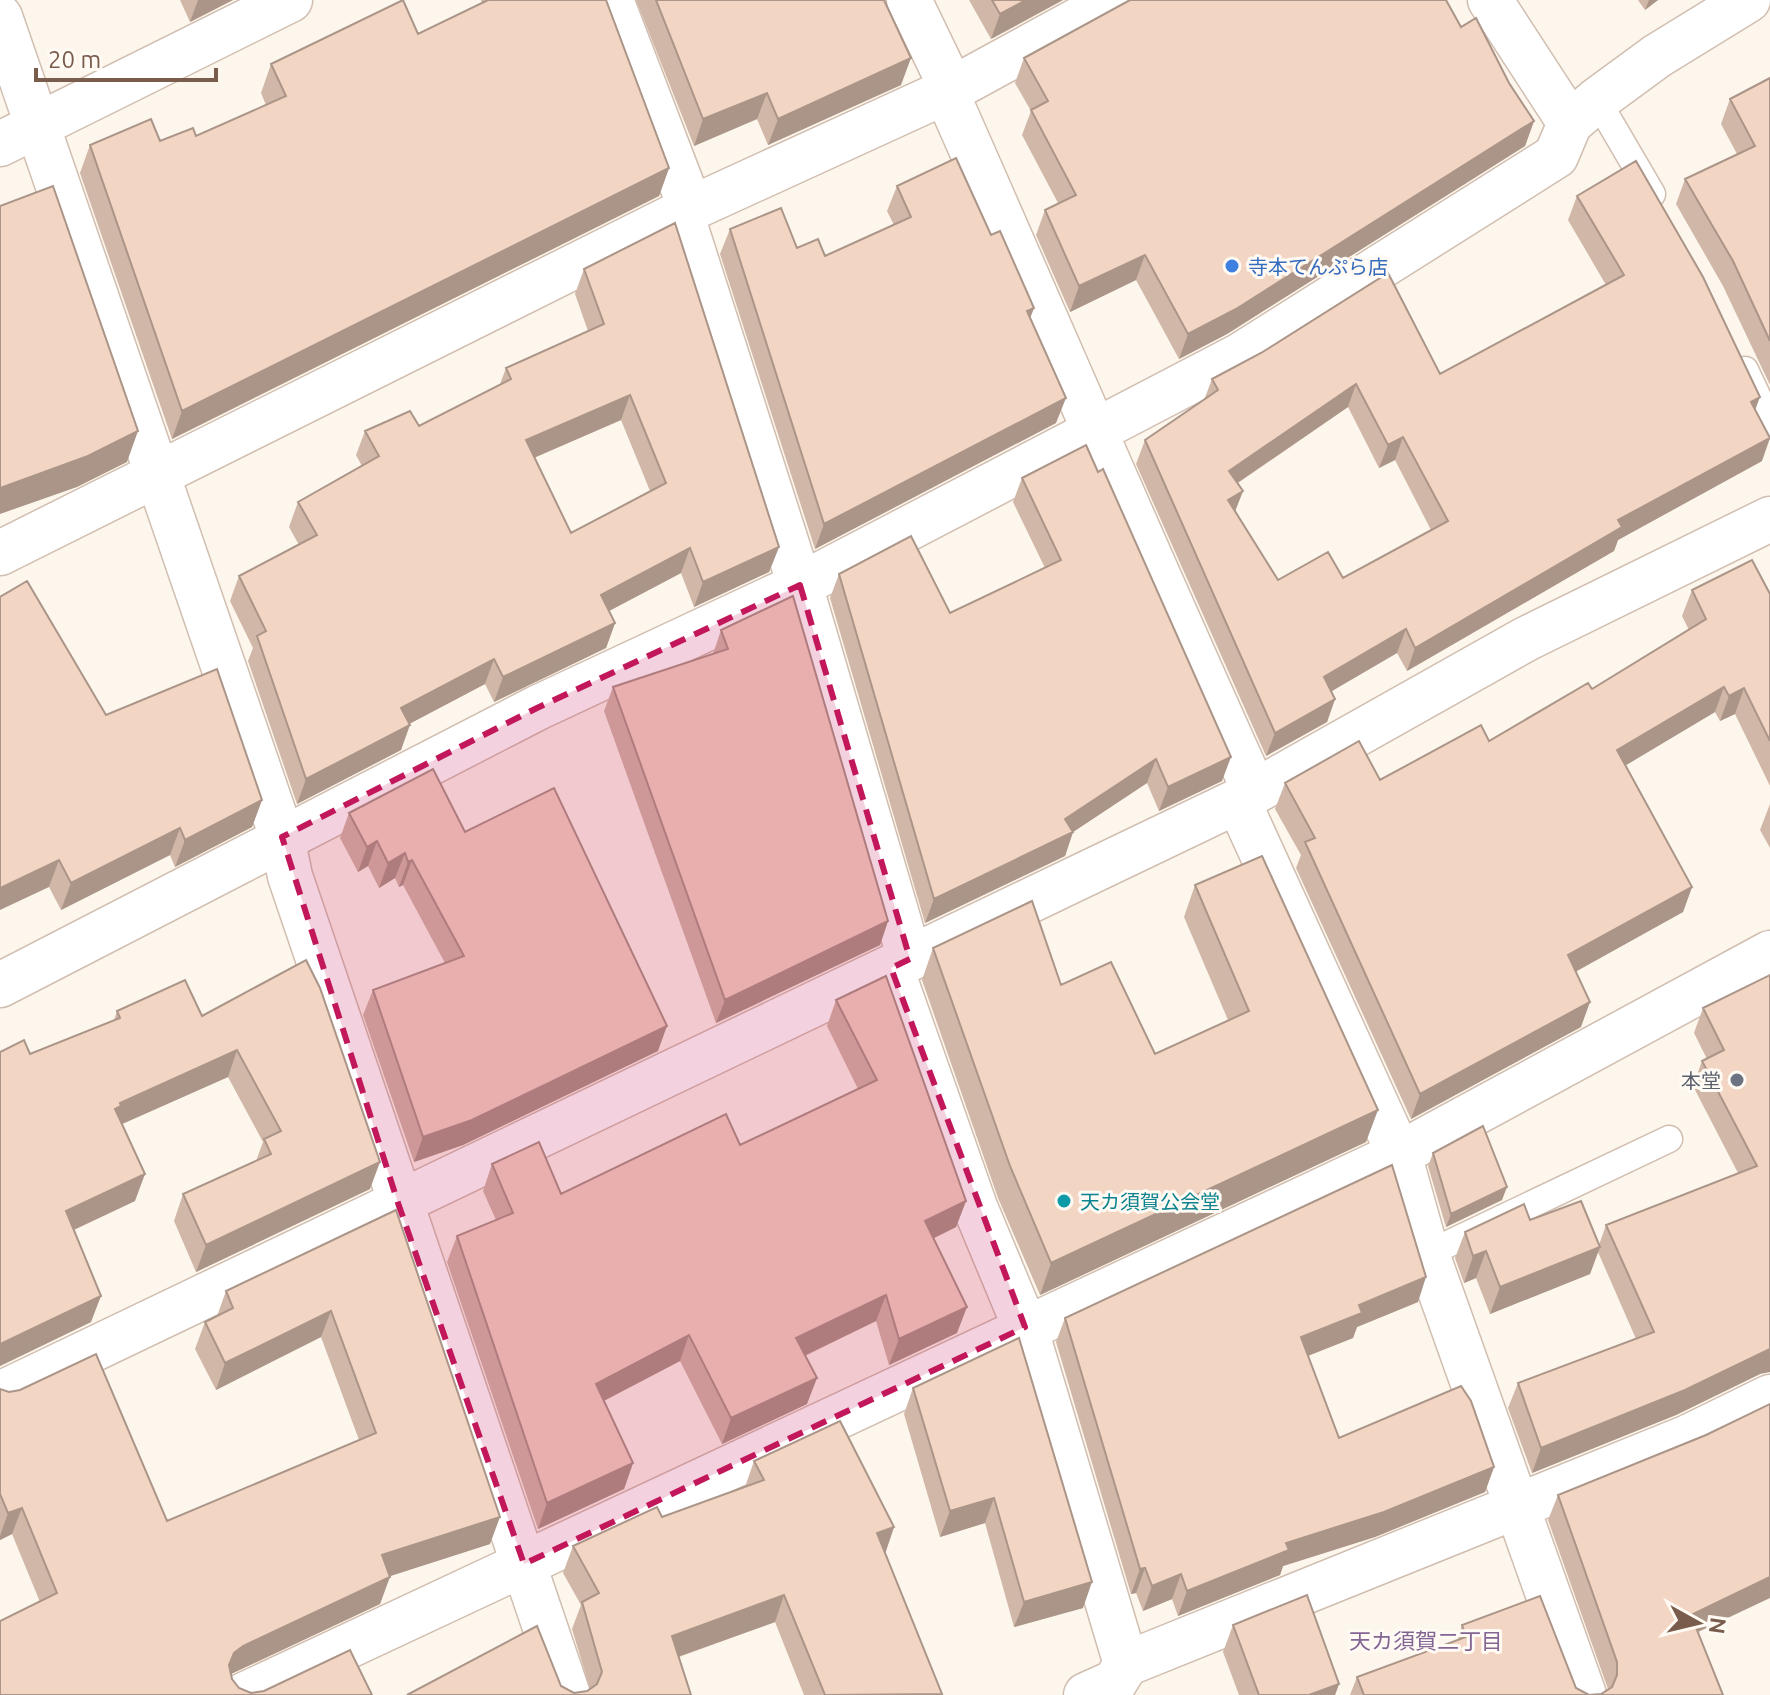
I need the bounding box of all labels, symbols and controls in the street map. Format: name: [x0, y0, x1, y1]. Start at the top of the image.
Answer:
scale bar: [36, 32, 216, 82]
text: 20 m: [48, 46, 101, 73]
place label: 寺本てんぷら店: [1248, 255, 1388, 278]
marker: 寺本てんぷら店: [1223, 257, 1241, 275]
place label: 本堂: [1681, 1069, 1721, 1092]
marker: 本堂: [1728, 1071, 1746, 1089]
place label: 天カ須賀公会堂: [1080, 1190, 1220, 1213]
marker: 天カ須賀公会堂: [1055, 1192, 1073, 1210]
north arrow: [1658, 1583, 1738, 1663]
text: N: [1705, 1616, 1732, 1636]
district label: 天カ須賀二丁目: [1349, 1628, 1503, 1653]

